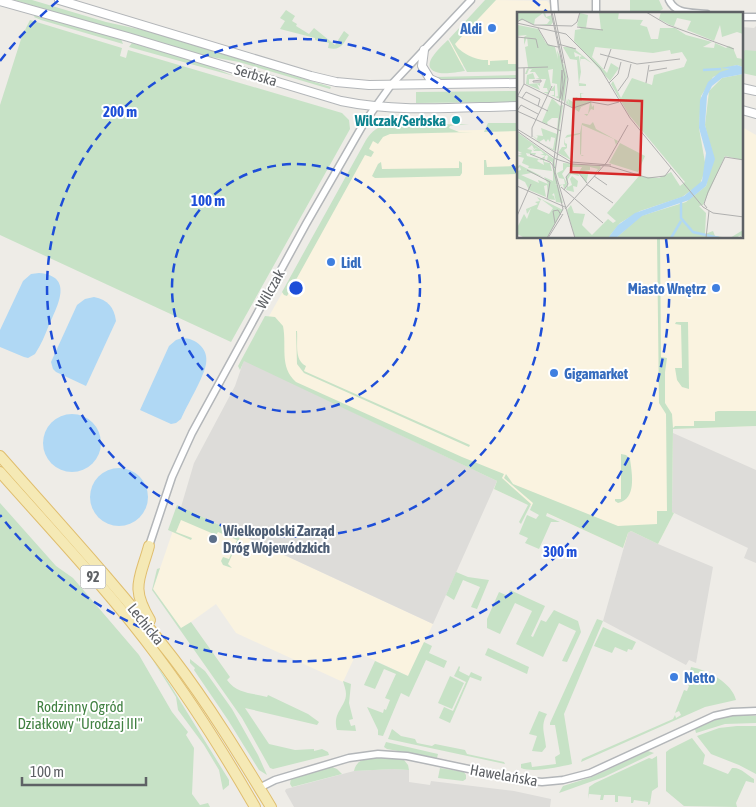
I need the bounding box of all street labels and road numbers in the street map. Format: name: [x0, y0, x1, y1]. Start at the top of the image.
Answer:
street label: Serbska: [233, 61, 279, 89]
street label: Wilczak: [252, 266, 288, 312]
road number: 92: [80, 566, 106, 588]
street label: Lechicka: [124, 600, 168, 648]
street label: Hawelańska: [469, 761, 539, 789]

